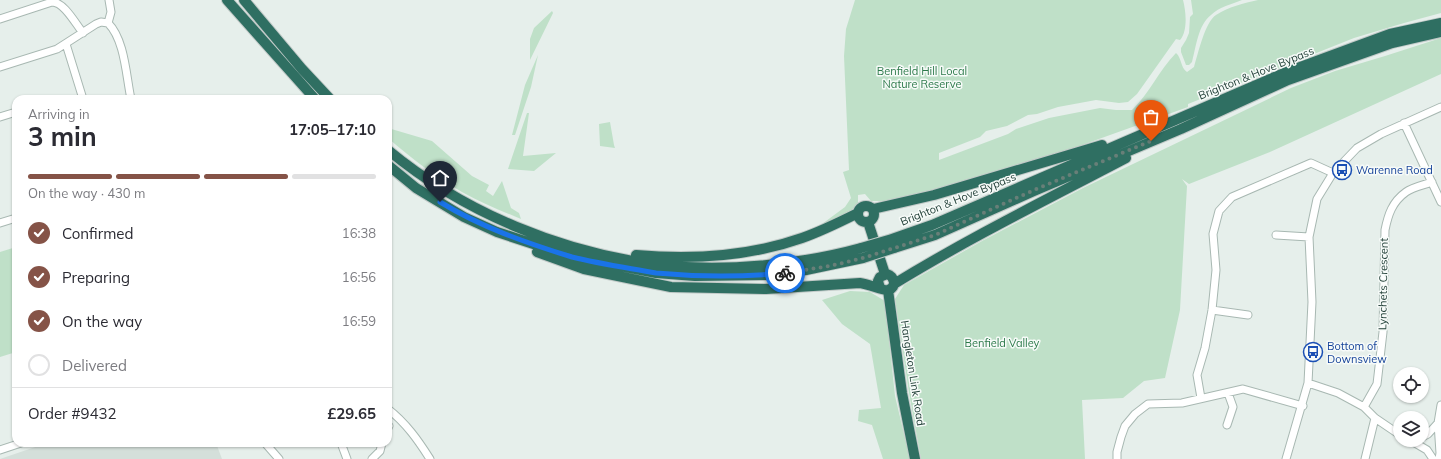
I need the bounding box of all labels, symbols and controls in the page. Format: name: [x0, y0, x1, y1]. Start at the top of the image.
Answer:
street label: Brighton & Hove Bypass: [1196, 43, 1316, 103]
park label: Benfield Hill Local Nature Reserve: [877, 64, 967, 91]
pin: [1134, 100, 1168, 141]
text: Arriving in: [28, 106, 90, 122]
icon: bag: [1140, 106, 1162, 128]
text: 3 min: [28, 120, 97, 153]
text: 17:05–17:10: [289, 120, 376, 139]
bus stop icon: Warenne Road: [1331, 159, 1353, 181]
pin: [423, 161, 457, 202]
place label: Warenne Road: [1356, 163, 1433, 177]
icon: home: [429, 167, 451, 189]
street label: Brighton & Hove Bypass: [898, 169, 1018, 229]
text: On the way · 430 m: [28, 185, 145, 201]
icon: check: [28, 222, 50, 244]
text: Confirmed: [62, 224, 133, 243]
text: 16:38: [342, 225, 376, 241]
street label: Lynchets Crescent: [1375, 238, 1391, 330]
courier: [765, 253, 805, 293]
icon: bike: [774, 262, 796, 284]
icon: check: [28, 266, 50, 288]
text: Preparing: [62, 268, 130, 287]
text: 16:56: [342, 269, 376, 285]
icon: check: [28, 310, 50, 332]
text: On the way: [62, 312, 142, 331]
text: 16:59: [342, 313, 376, 329]
street label: Hangleton Link Road: [898, 319, 928, 427]
park label: Benfield Valley: [965, 336, 1040, 350]
place label: Bottom of Downsview: [1327, 339, 1387, 366]
bus stop icon: Bottom of Downsview: [1302, 341, 1324, 363]
text: Delivered: [62, 356, 127, 375]
map controls: [1393, 367, 1429, 447]
button: locate: [1393, 367, 1429, 403]
text: Order #9432: [28, 404, 116, 423]
text: £29.65: [327, 404, 376, 423]
button: layers: [1393, 411, 1429, 447]

